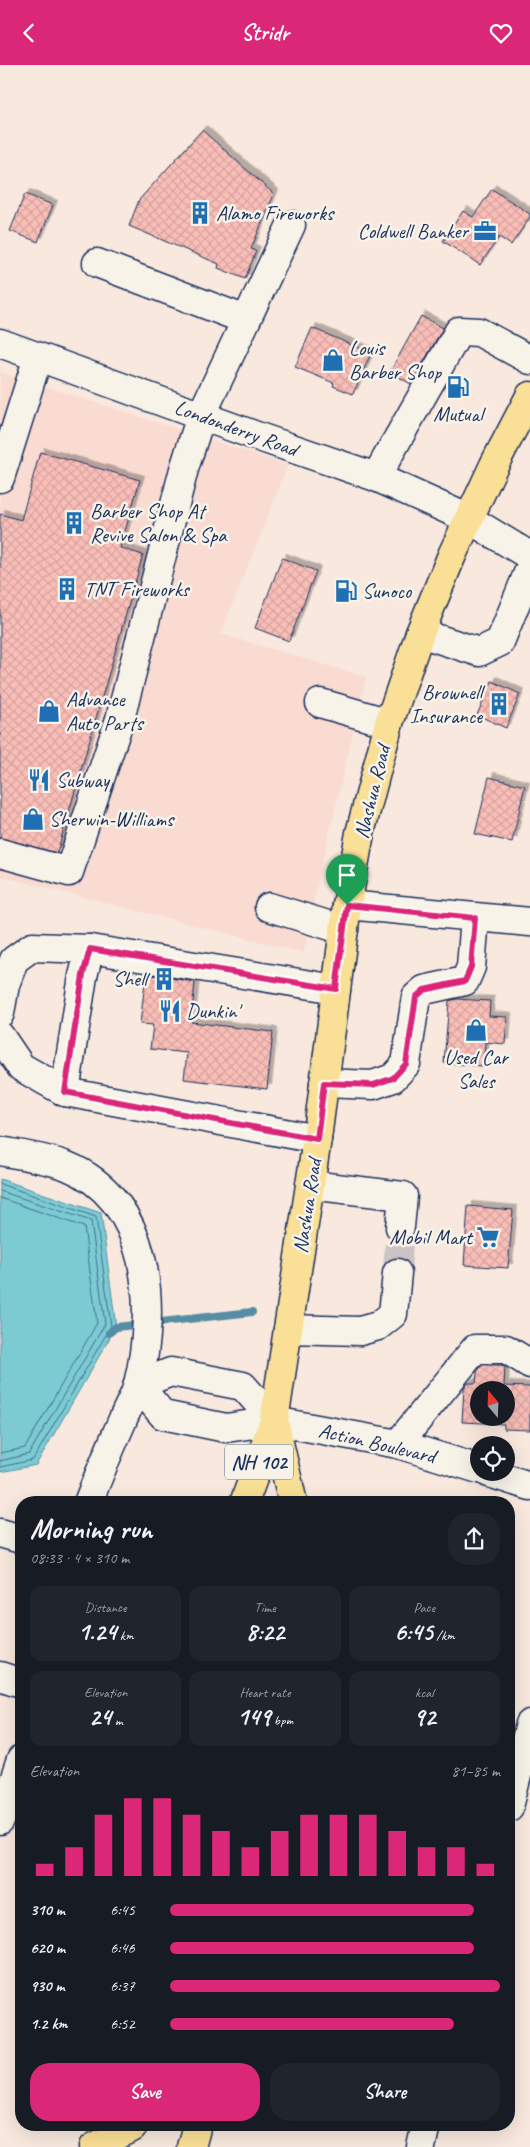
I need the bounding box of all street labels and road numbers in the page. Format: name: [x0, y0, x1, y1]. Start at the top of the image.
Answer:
street label: Londonderry Road: [171, 394, 304, 463]
street label: Nashua Road: [348, 739, 397, 841]
street label: Nashua Road: [287, 1153, 328, 1255]
street label: Action Boulevard: [316, 1417, 441, 1470]
road number: NH 102: [225, 1445, 293, 1479]

